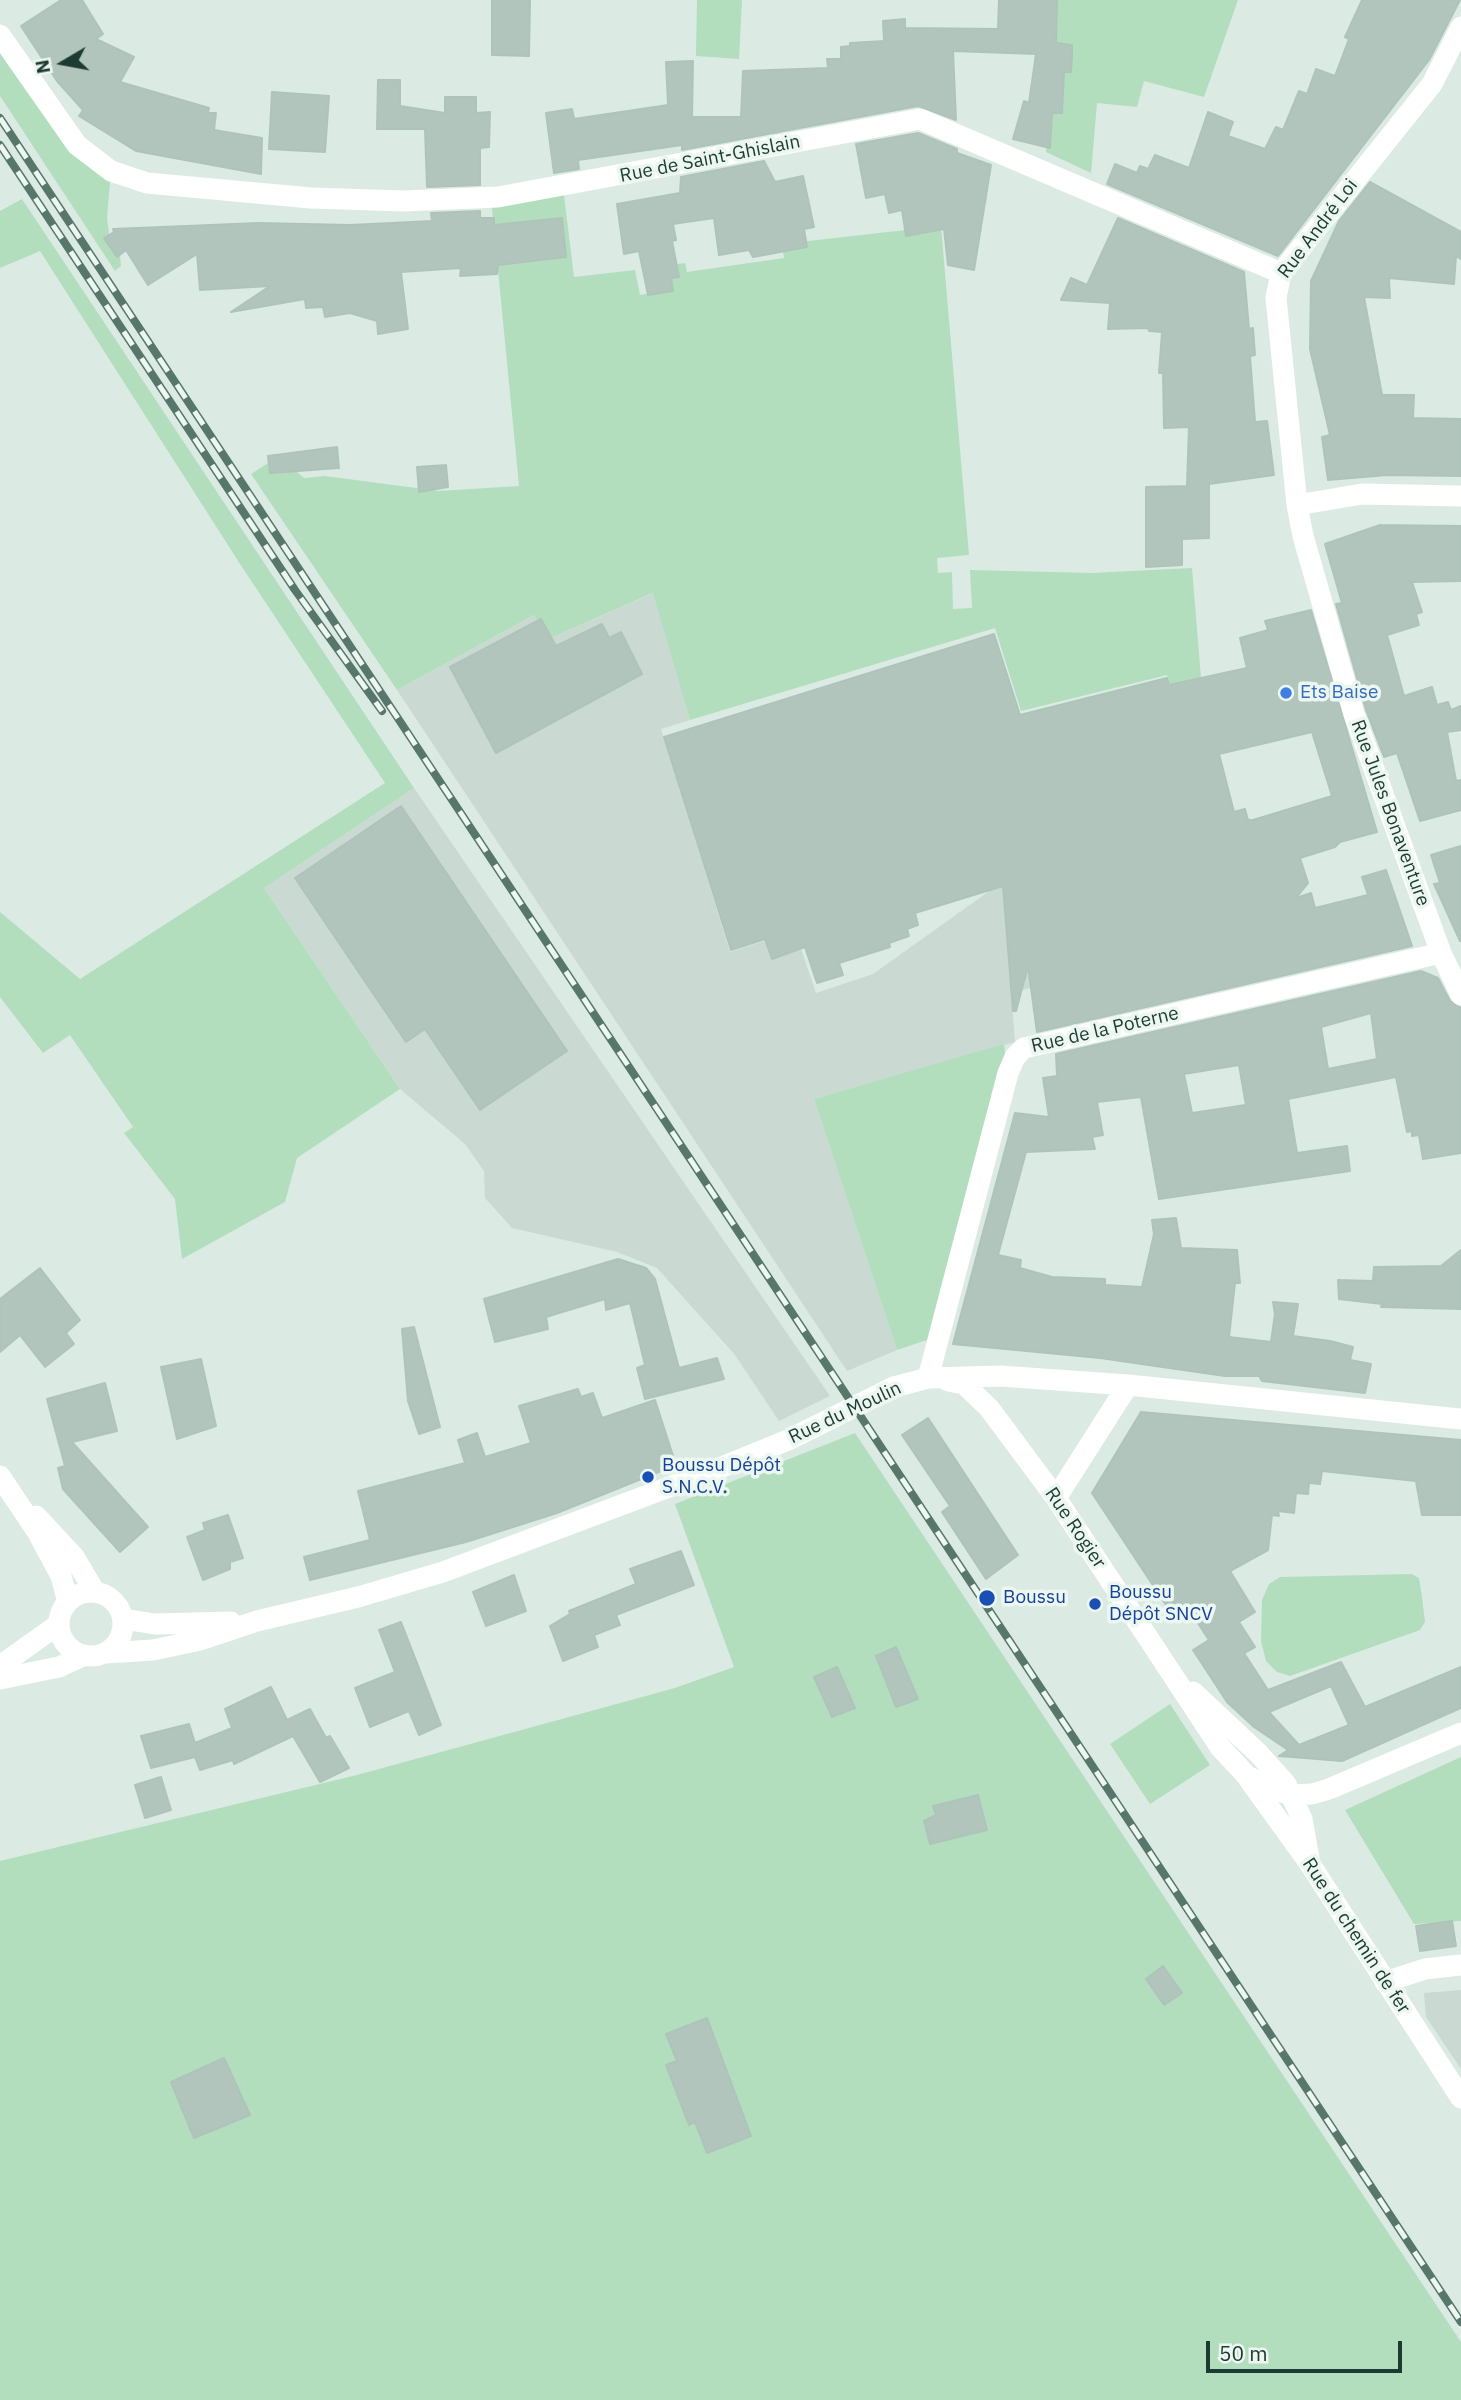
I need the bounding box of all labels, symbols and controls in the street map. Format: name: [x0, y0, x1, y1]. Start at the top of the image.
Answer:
north arrow: [28, 28, 98, 98]
text: N: [29, 58, 55, 76]
street label: Rue de Saint-Ghislain: [618, 130, 802, 188]
street label: Rue André Loi: [1273, 175, 1363, 283]
place label: Ets Baise: [1300, 682, 1378, 704]
marker: Ets Baise: [1278, 685, 1294, 701]
street label: Rue Jules Bonaventure: [1346, 717, 1434, 909]
street label: Rue de la Poterne: [1029, 1002, 1181, 1058]
street label: Rue du Moulin: [785, 1377, 905, 1449]
place label: Boussu Dépôt S.N.C.V.: [662, 1455, 781, 1499]
marker: Boussu Dépôt S.N.C.V.: [640, 1469, 656, 1485]
street label: Rue Rogier: [1040, 1483, 1110, 1573]
place label: Boussu Dépôt SNCV: [1109, 1582, 1213, 1626]
place label: Boussu: [1003, 1587, 1066, 1609]
marker: Boussu: [977, 1588, 997, 1608]
marker: Boussu Dépôt SNCV: [1087, 1596, 1103, 1612]
street label: Rue du chemin de fer: [1297, 1854, 1415, 2018]
scale bar: [1209, 2326, 1405, 2370]
text: 50 m: [1219, 2339, 1268, 2367]

